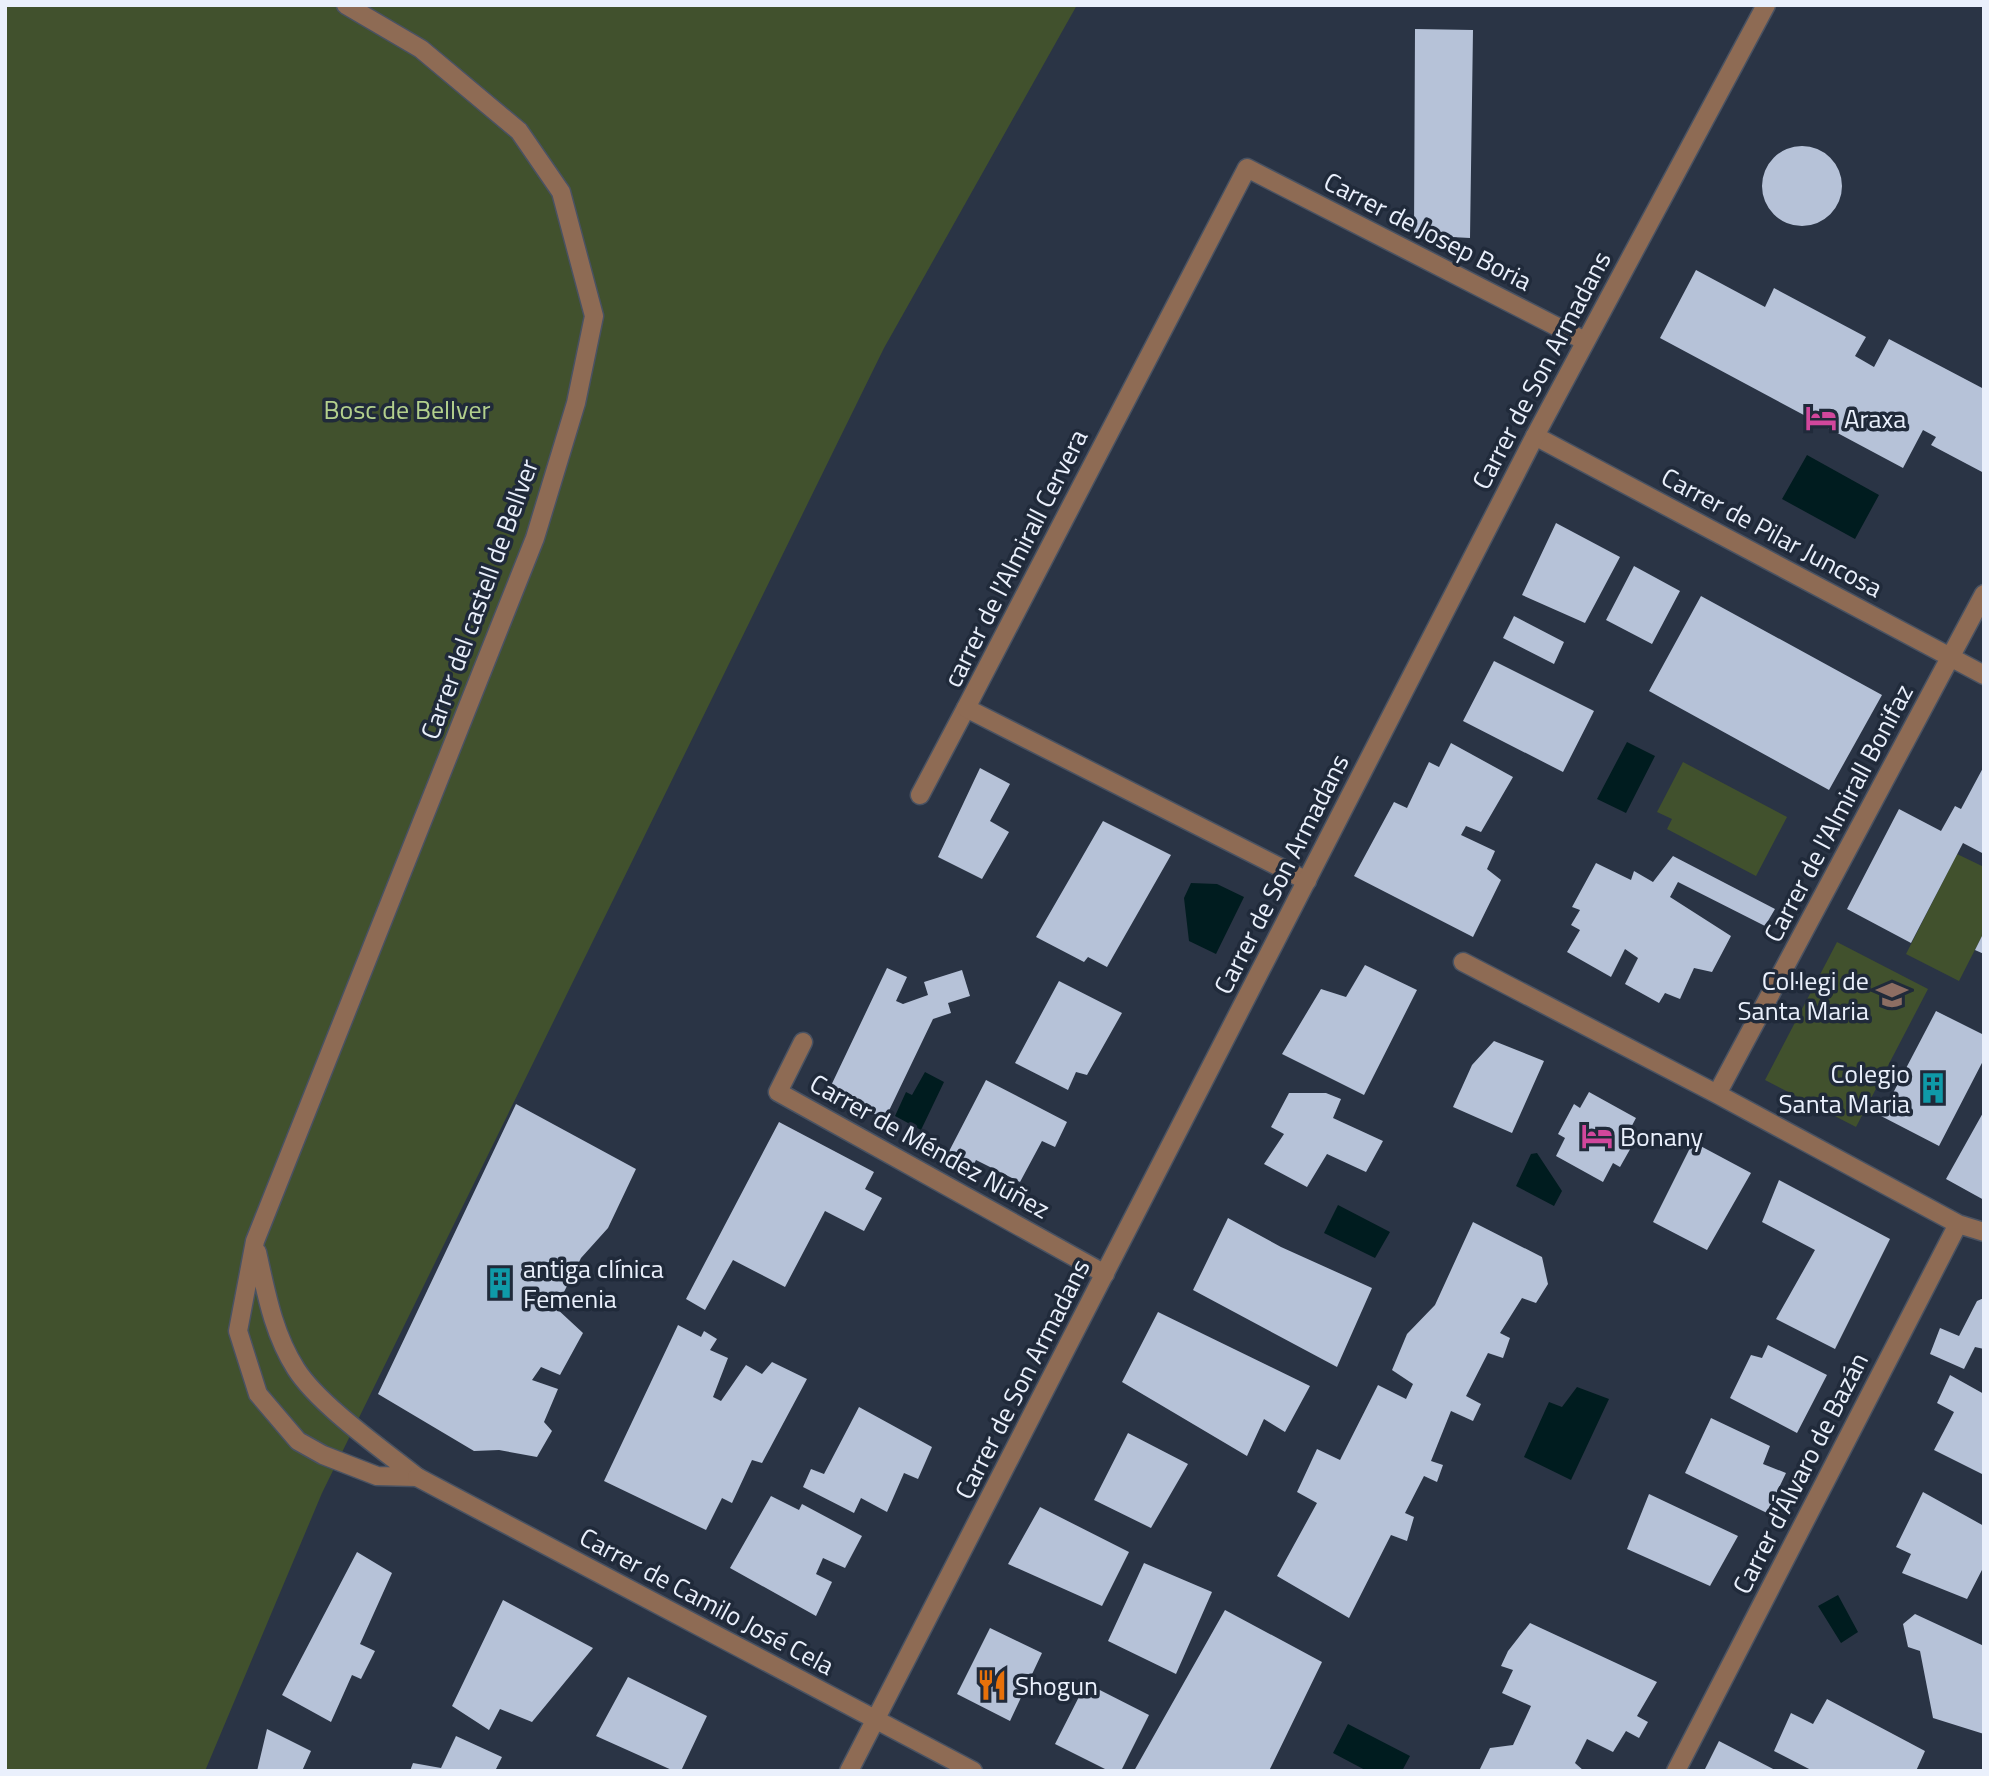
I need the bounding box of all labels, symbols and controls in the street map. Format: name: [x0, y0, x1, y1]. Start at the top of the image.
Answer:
street label: Carrer de Josep Boria: [1317, 162, 1539, 300]
street label: Carrer de Son Armadans: [1462, 244, 1620, 496]
park label: Bosc de Bellver: [323, 390, 491, 429]
place label: Araxa: [1844, 399, 1906, 438]
hotel icon: Araxa: [1804, 401, 1838, 435]
street label: carrer de l'Almirall Cervera: [933, 422, 1097, 694]
street label: Carrer del castell de Bellver: [410, 453, 548, 745]
street label: Carrer de Pilar Juncosa: [1654, 457, 1890, 607]
street label: Carrer de l'Almirall Bonifaz: [1753, 677, 1923, 949]
street label: Carrer de Son Armadans: [1203, 747, 1359, 1001]
place label: Col·legi de Santa Maria: [1738, 961, 1869, 1030]
school or university icon: Col·legi de Santa Maria: [1875, 978, 1909, 1012]
place label: Colegio Santa Maria: [1779, 1054, 1910, 1123]
street label: Carrer de Méndez Núñez: [803, 1064, 1057, 1228]
building icon: Colegio Santa Maria: [1916, 1071, 1950, 1105]
place label: Bonany: [1620, 1117, 1703, 1156]
hotel icon: Bonany: [1580, 1119, 1614, 1153]
place label: antiga clínica Femenia: [523, 1249, 664, 1318]
street label: Carrer de Son Armadans: [944, 1252, 1100, 1506]
building icon: antiga clínica Femenia: [483, 1266, 517, 1300]
street label: Carrer d'Álvaro de Bazán: [1722, 1346, 1878, 1600]
street label: Carrer de Camilo José Cela: [573, 1517, 841, 1685]
place label: Shogun: [1015, 1666, 1098, 1705]
restaurant icon: Shogun: [975, 1668, 1009, 1702]

